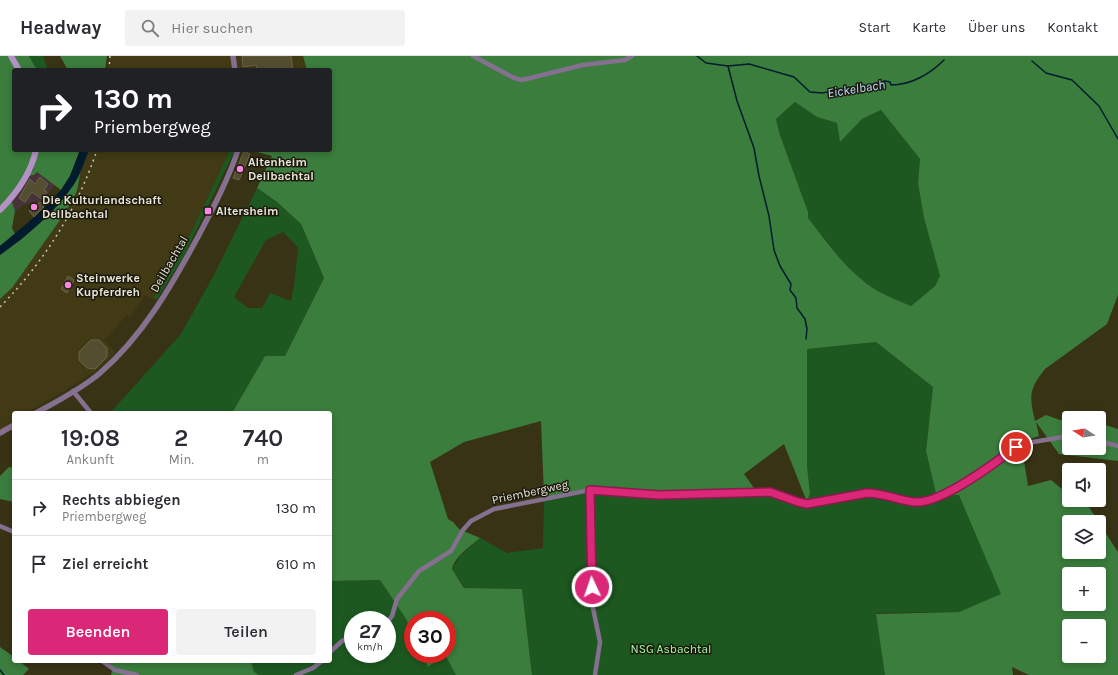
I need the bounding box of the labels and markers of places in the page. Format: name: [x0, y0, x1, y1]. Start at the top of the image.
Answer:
place label: Altenheim Deilbachtal: [248, 155, 314, 183]
marker: Altenheim Deilbachtal: [235, 164, 245, 174]
place label: Die Kulturlandschaft Deilbachtal: [42, 193, 162, 221]
marker: Die Kulturlandschaft Deilbachtal: [29, 202, 39, 212]
place label: Altersheim: [216, 204, 278, 218]
marker: Altersheim: [203, 206, 213, 216]
place label: Steinwerke Kupferdreh: [76, 271, 140, 299]
marker: Steinwerke Kupferdreh: [63, 280, 73, 290]
pin: [999, 430, 1033, 464]

